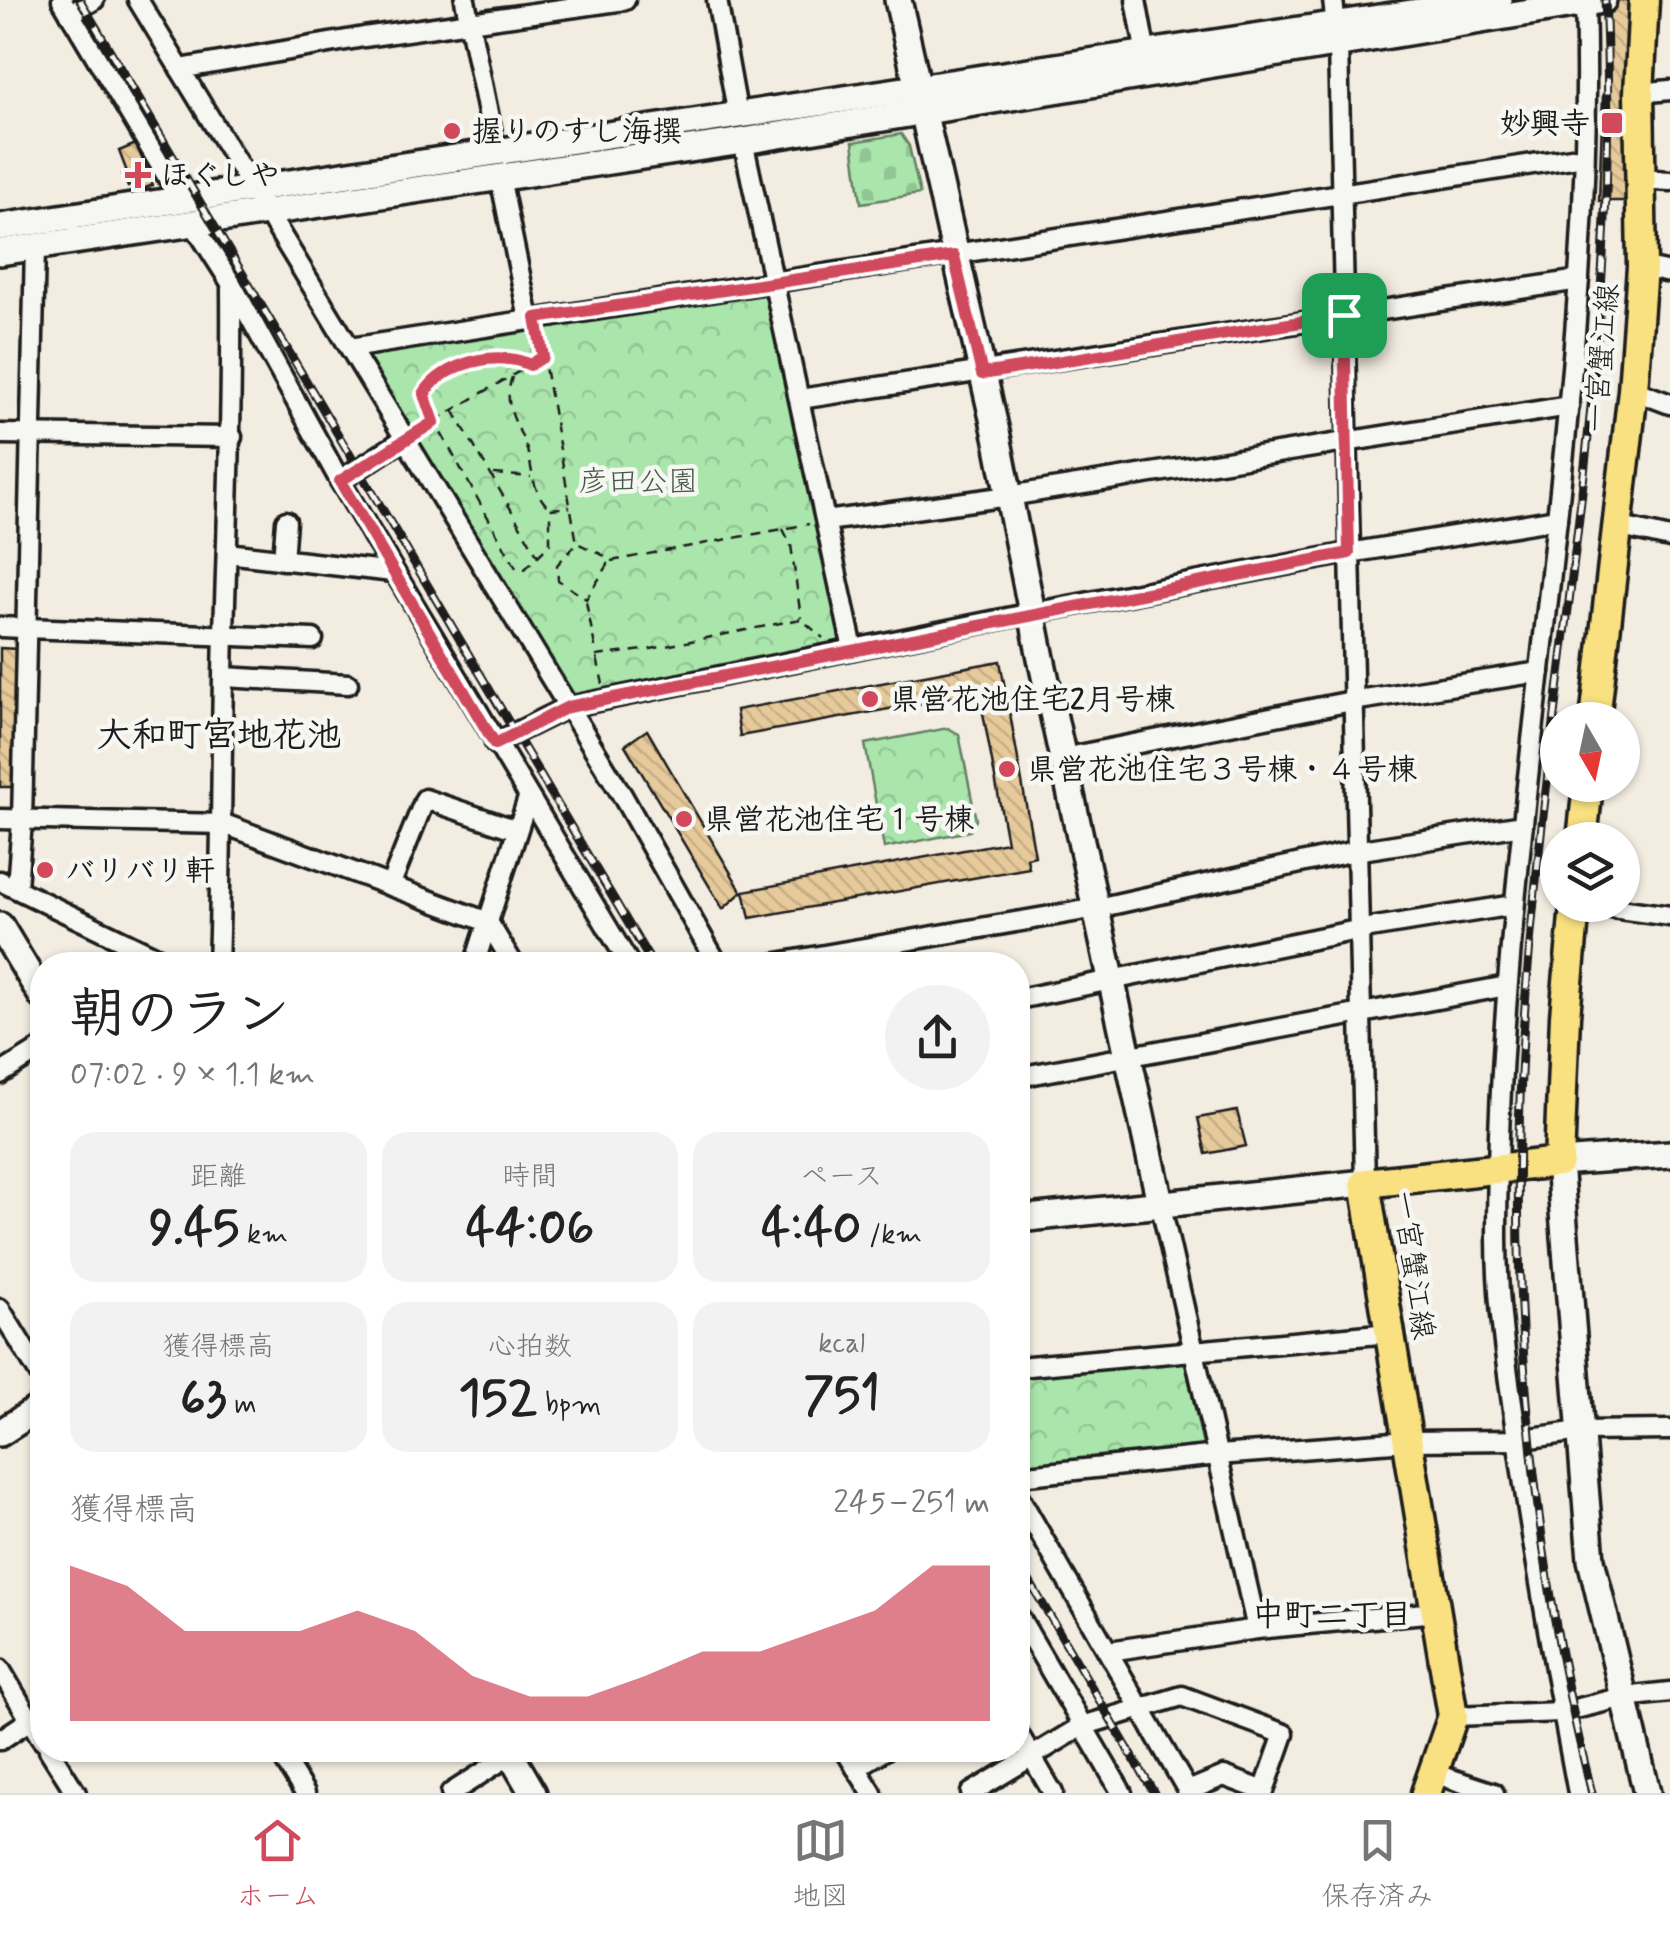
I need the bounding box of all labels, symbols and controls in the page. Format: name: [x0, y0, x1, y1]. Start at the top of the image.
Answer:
place label: 妙興寺: [1500, 105, 1590, 144]
marker: 妙興寺: [1599, 110, 1625, 136]
place label: 握りのすし海撰: [472, 113, 682, 152]
marker: 握りのすし海撰: [441, 120, 463, 142]
place label: ほぐしや: [160, 157, 280, 196]
marker: ほぐしや: [125, 162, 151, 188]
pin: [1302, 273, 1387, 358]
street label: 一宮蟹江線: [1577, 282, 1628, 435]
icon: arrive: [1317, 288, 1372, 343]
park label: 彦田公園: [578, 463, 698, 502]
place label: 県営花池住宅2月号棟: [890, 681, 1175, 720]
marker: 県営花池住宅2月号棟: [859, 688, 881, 710]
north arrow: [1540, 702, 1640, 802]
map controls: [1540, 702, 1640, 922]
district label: 大和町宮地花池: [96, 713, 342, 759]
place label: 県営花池住宅３号棟・４号棟: [1027, 751, 1417, 790]
marker: 県営花池住宅３号棟・４号棟: [996, 758, 1018, 780]
place label: 県営花池住宅１号棟: [704, 801, 974, 840]
marker: 県営花池住宅１号棟: [673, 808, 695, 830]
button: layers: [1540, 822, 1640, 922]
place label: バリバリ軒: [65, 852, 215, 891]
marker: バリバリ軒: [34, 859, 56, 881]
text: 朝のラン: [70, 980, 290, 1052]
button: share: [885, 985, 990, 1090]
text: 07:02 · 9 × 1.1 km: [70, 1054, 315, 1096]
text: 距離: [190, 1159, 246, 1196]
text: 時間: [502, 1159, 558, 1196]
text: ペース: [800, 1159, 883, 1196]
street label: 一宮蟹江線: [1383, 1188, 1442, 1342]
text: 9.45: [149, 1196, 239, 1262]
text: 44:06: [466, 1196, 594, 1262]
text: 4:40: [761, 1196, 861, 1262]
text: km: [239, 1217, 288, 1254]
text: /km: [861, 1217, 922, 1254]
text: kcal: [818, 1326, 865, 1363]
text: 獲得標高: [162, 1329, 274, 1366]
text: 心拍数: [488, 1329, 572, 1366]
text: 751: [803, 1363, 880, 1429]
text: 63: [180, 1366, 227, 1432]
text: 152: [459, 1366, 537, 1432]
text: m: [227, 1387, 257, 1424]
text: bpm: [537, 1387, 601, 1424]
text: 245–251 m: [833, 1482, 990, 1524]
text: 獲得標高: [70, 1489, 198, 1531]
district label: 中町二丁目: [1252, 1595, 1412, 1637]
tab: ホーム: [237, 1813, 319, 1916]
tab: 地図: [792, 1813, 848, 1916]
tab: 保存済み: [1321, 1813, 1433, 1916]

